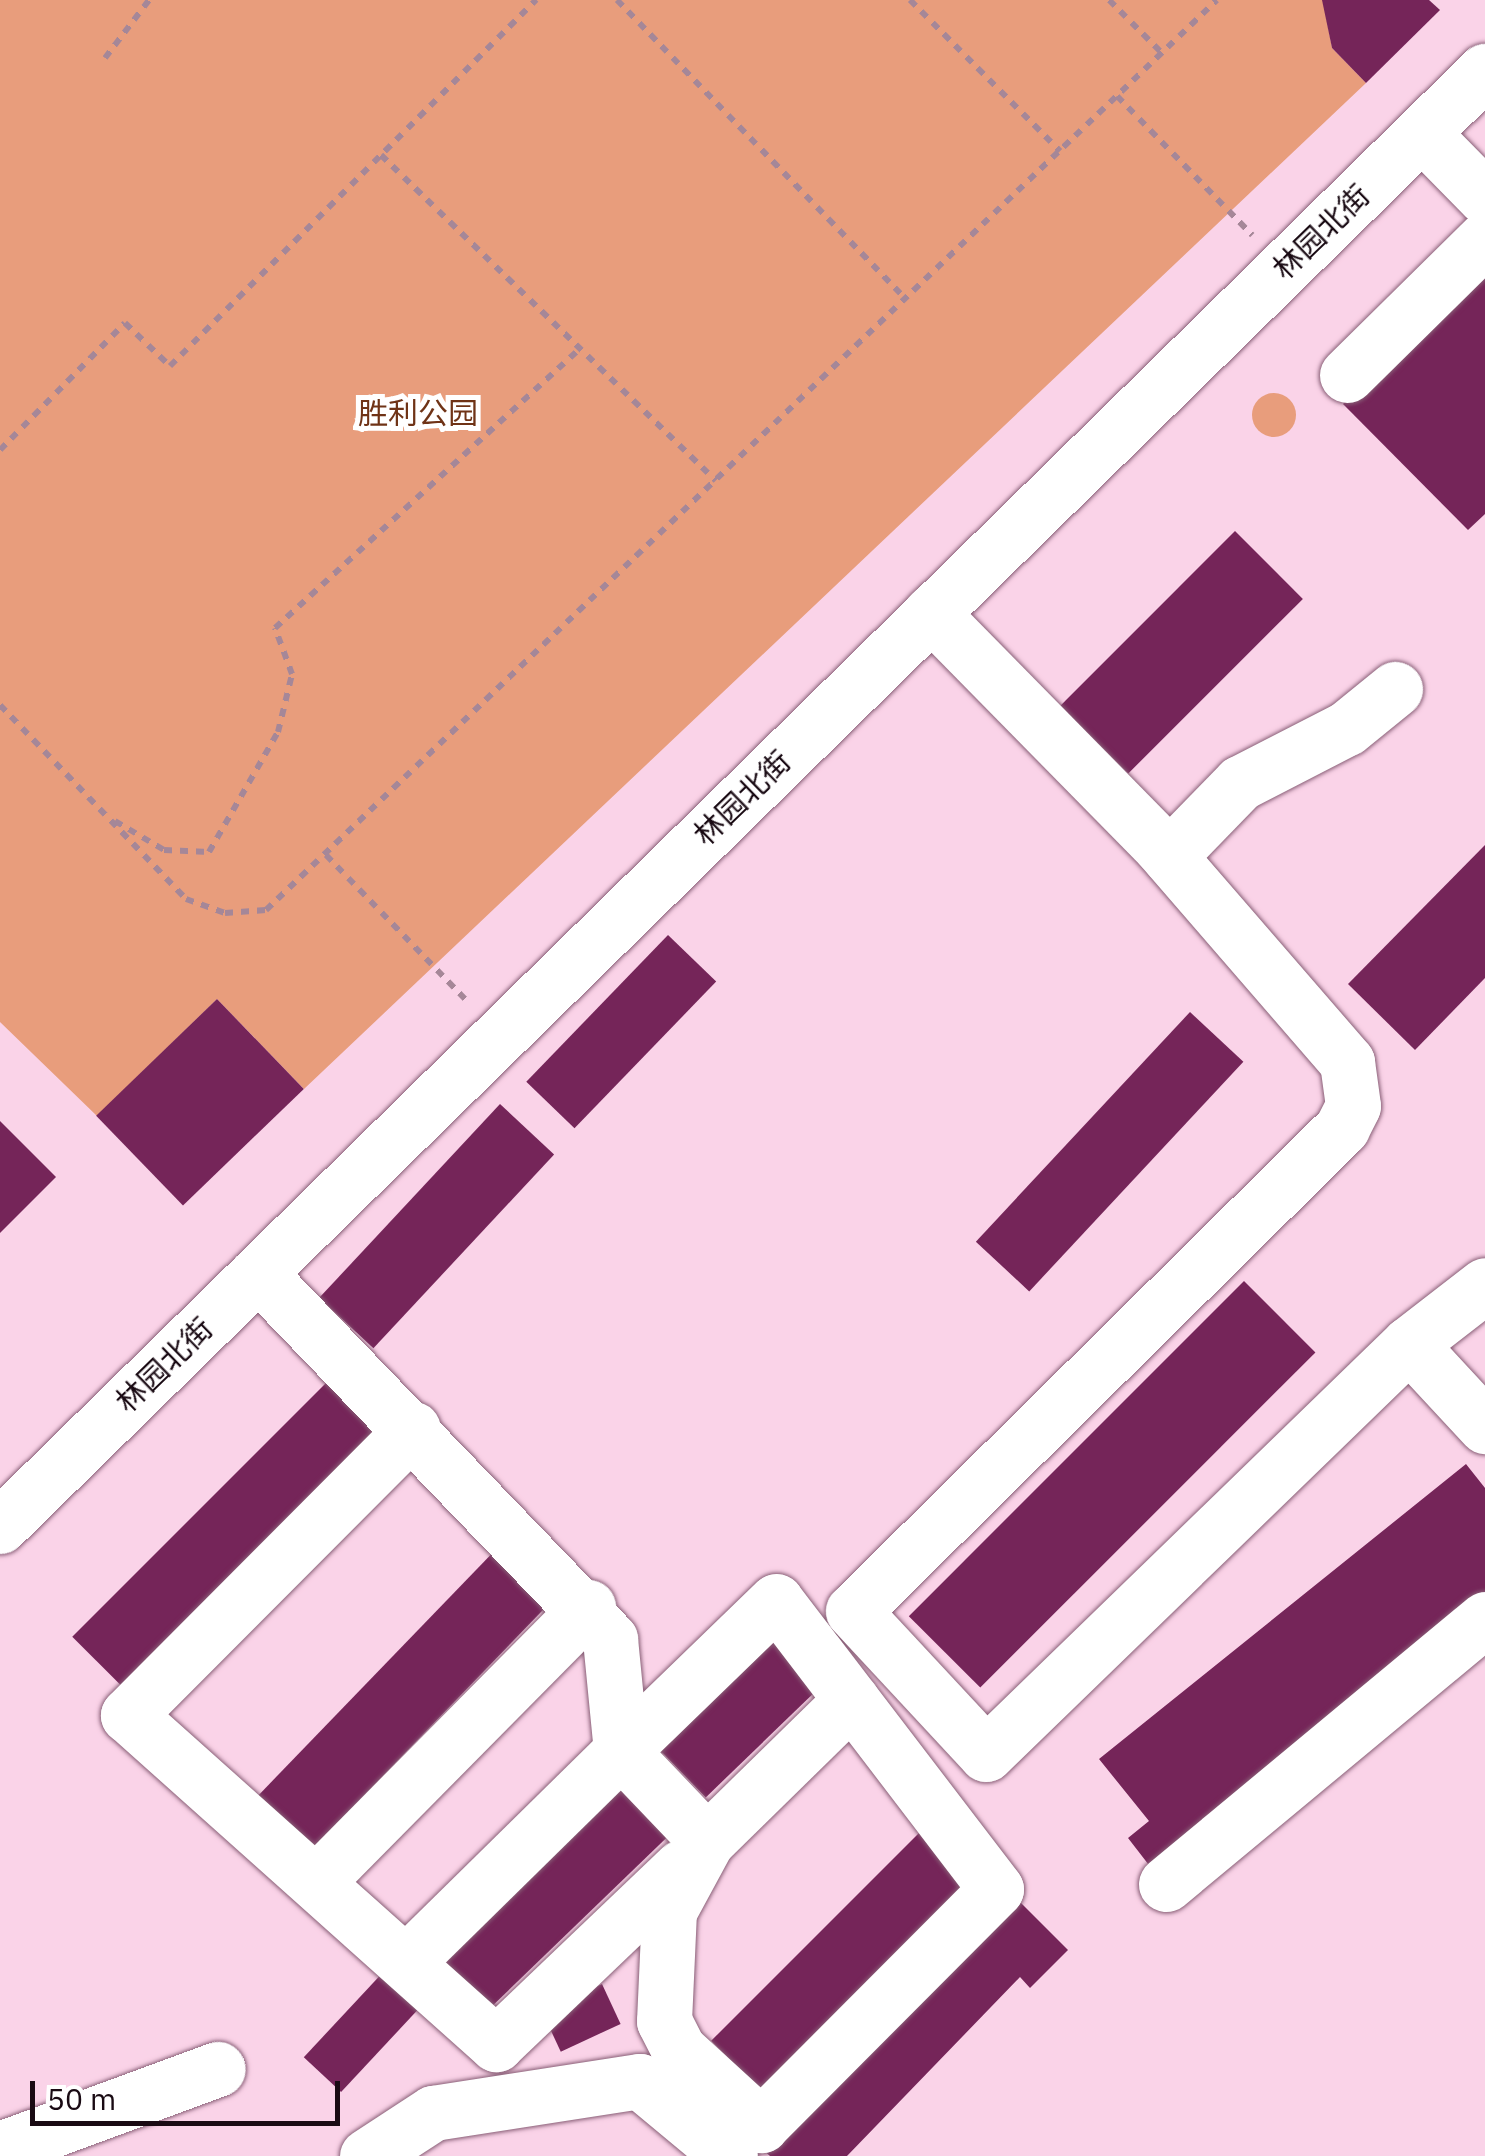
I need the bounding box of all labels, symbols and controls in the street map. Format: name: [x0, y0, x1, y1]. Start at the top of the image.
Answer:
street label: 林园北街: [1265, 177, 1377, 287]
park label: 胜利公园: [358, 395, 478, 431]
street label: 林园北街: [686, 743, 798, 853]
street label: 林园北街: [108, 1310, 220, 1420]
scale bar: [35, 2061, 345, 2123]
text: 50 m: [47, 2079, 116, 2118]

